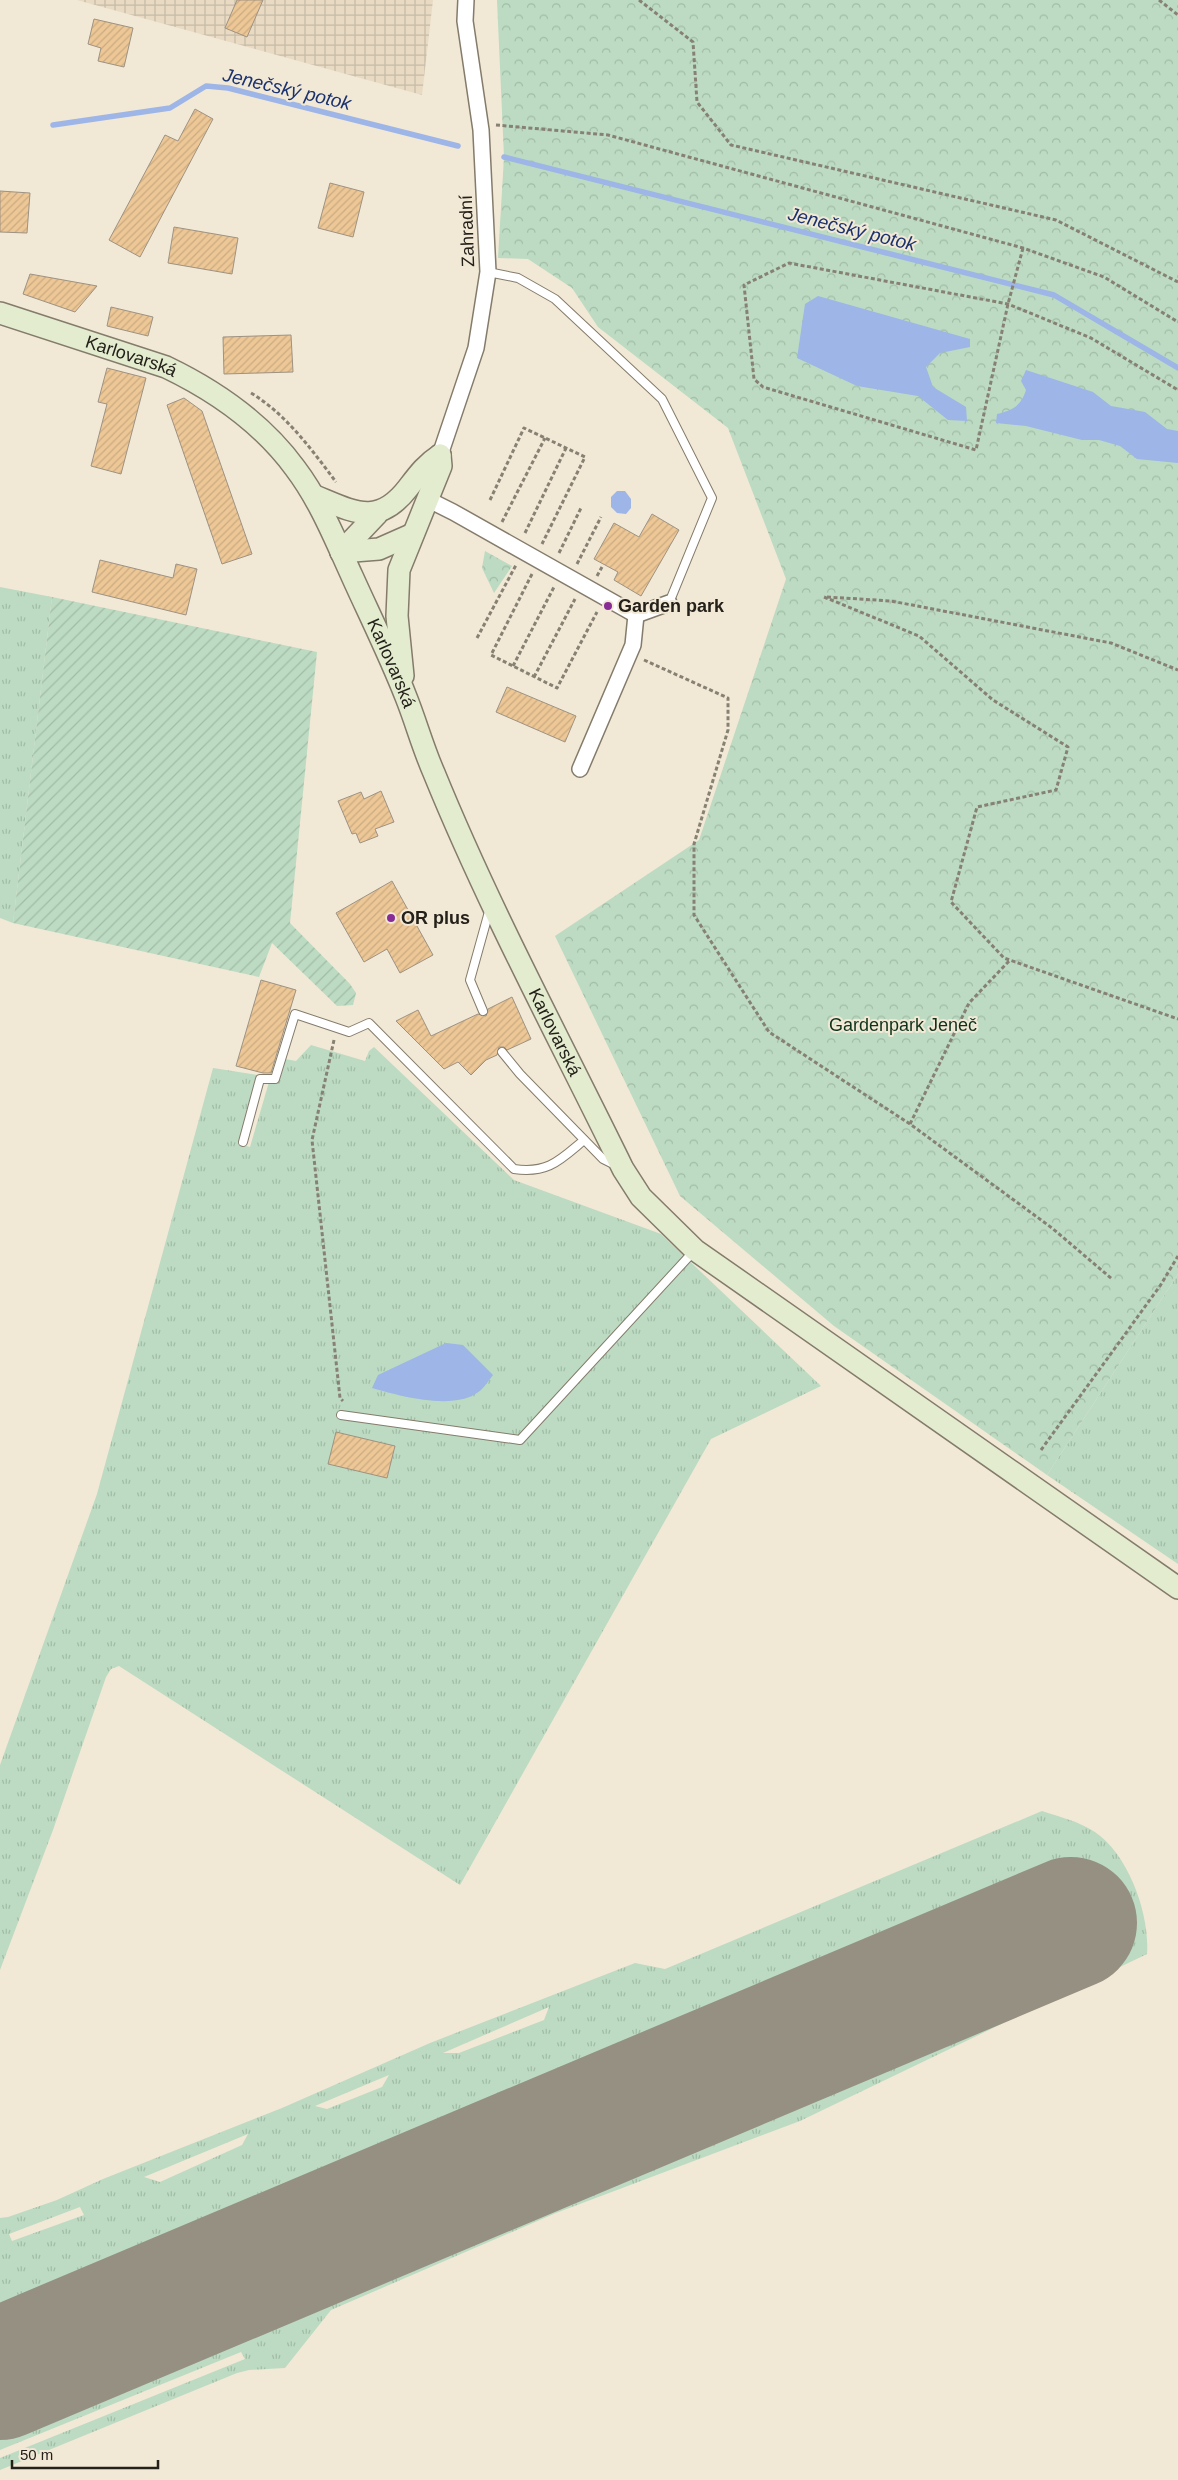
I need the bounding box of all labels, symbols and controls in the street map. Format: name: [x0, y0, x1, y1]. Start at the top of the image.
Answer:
water label: Jenečský potok: [220, 64, 355, 114]
street label: Zahradní: [456, 195, 478, 267]
water label: Jenečský potok: [785, 203, 920, 255]
street label: Karlovarská: [83, 331, 181, 381]
place label: Garden park: [618, 596, 725, 616]
marker: Garden park: [602, 600, 614, 612]
street label: Karlovarská: [363, 615, 420, 711]
place label: OR plus: [401, 908, 470, 928]
marker: OR plus: [385, 912, 397, 924]
street label: Karlovarská: [525, 985, 586, 1080]
park label: Gardenpark Jeneč: [829, 1015, 977, 1035]
scale bar: [12, 2438, 159, 2470]
text: 50 m: [20, 2446, 53, 2463]

